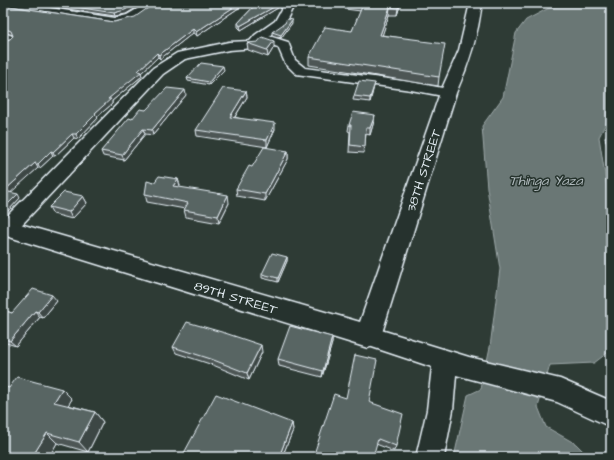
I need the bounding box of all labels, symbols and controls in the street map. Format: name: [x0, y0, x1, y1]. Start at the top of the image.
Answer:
street label: 38TH STREET: [402, 126, 446, 214]
water label: Thinga Yaza: [509, 171, 584, 191]
street label: 89TH STREET: [192, 277, 280, 319]

